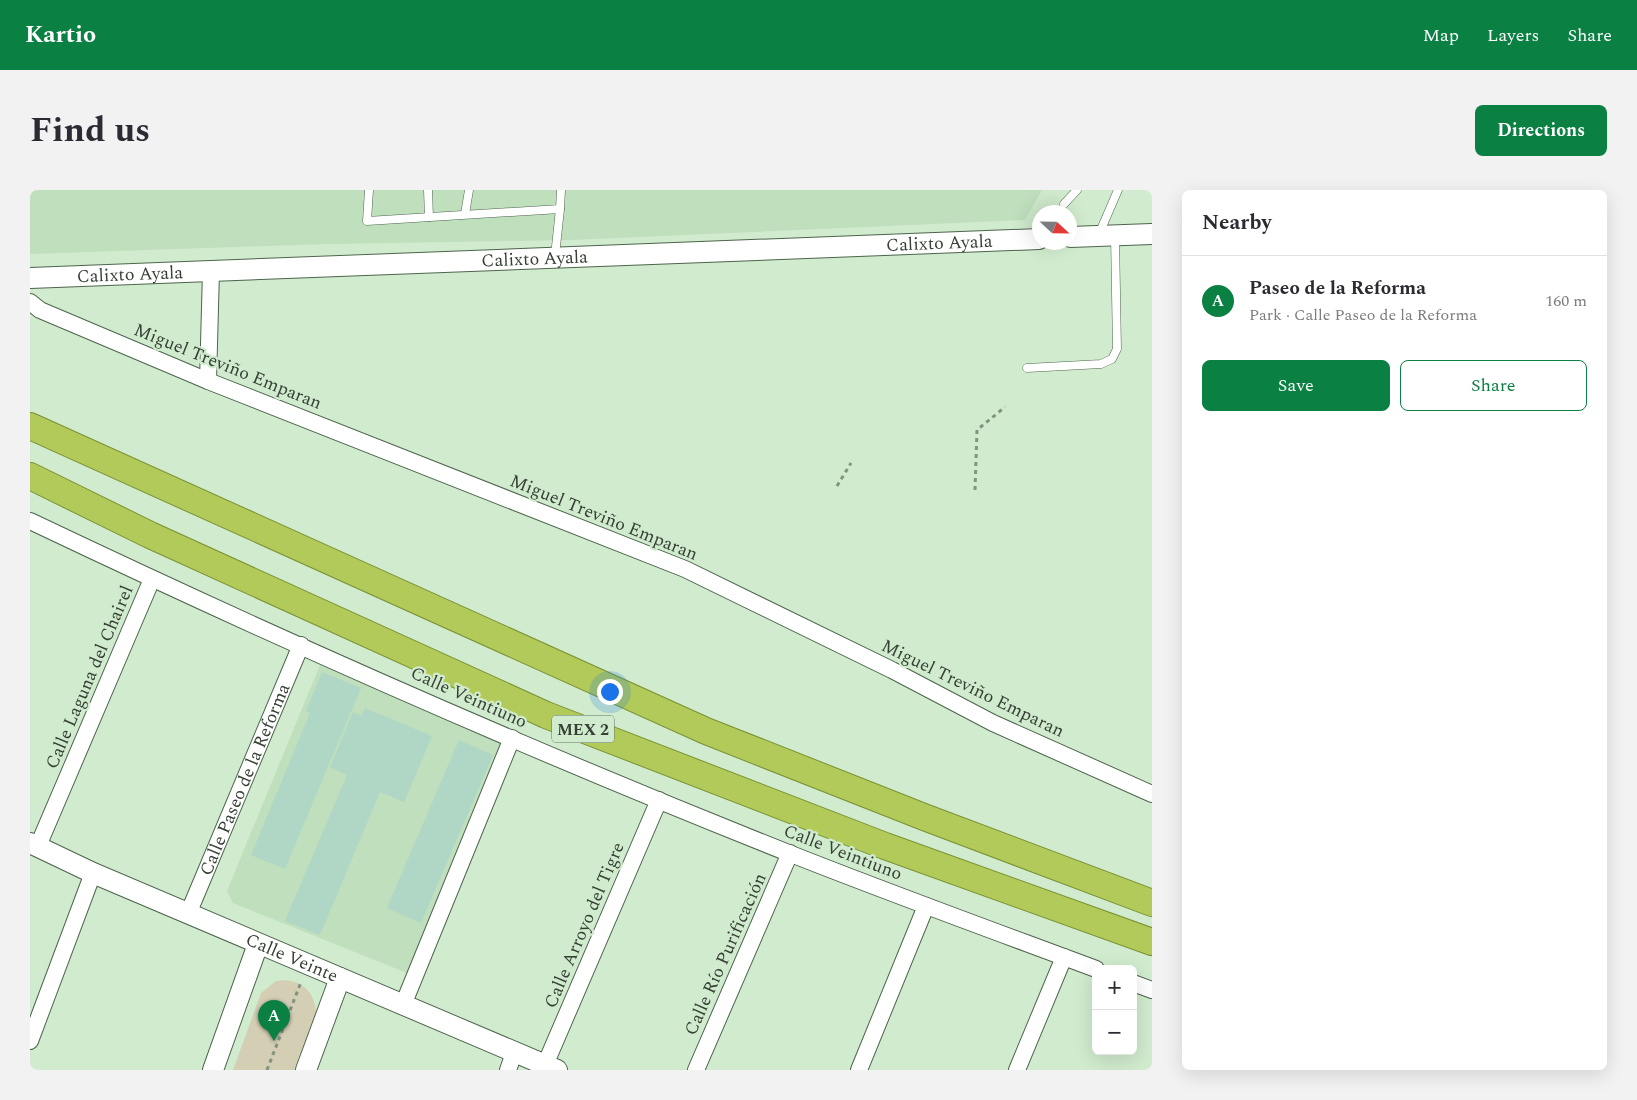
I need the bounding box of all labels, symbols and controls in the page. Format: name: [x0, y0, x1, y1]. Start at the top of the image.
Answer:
text: Kartio: [25, 17, 96, 53]
text: Map: [1423, 22, 1459, 49]
text: Layers: [1487, 22, 1539, 49]
text: Share: [1567, 22, 1612, 49]
text: Find us: [30, 104, 150, 157]
button: Directions: [1475, 105, 1607, 156]
north arrow: [1032, 205, 1077, 250]
text: Nearby: [1202, 207, 1272, 239]
street label: Calixto Ayala: [886, 228, 993, 259]
street label: Calixto Ayala: [481, 243, 589, 275]
street label: Calixto Ayala: [76, 259, 184, 290]
text: Paseo de la Reforma: [1249, 274, 1426, 303]
text: A: [1212, 289, 1224, 313]
text: 160 m: [1545, 289, 1587, 313]
text: Park · Calle Paseo de la Reforma: [1249, 303, 1477, 327]
street label: Miguel Treviño Emparan: [130, 316, 326, 417]
button: Save: [1202, 360, 1390, 411]
button: Share: [1400, 360, 1587, 411]
street label: Miguel Treviño Emparan: [506, 467, 702, 568]
street label: Calle Laguna del Chairel: [39, 581, 140, 773]
street label: Miguel Treviño Emparan: [877, 632, 1069, 745]
street label: Calle Veintiuno: [406, 660, 531, 735]
street label: Calle Paseo de la Reforma: [193, 679, 297, 880]
your location: [597, 679, 623, 705]
road number: MEX 2: [552, 716, 614, 742]
street label: Calle Veintiuno: [780, 817, 906, 887]
street label: Calle Arroyo del Tigre: [537, 838, 632, 1012]
street label: Calle Río Purificación: [677, 869, 773, 1040]
street label: Calle Veinte: [241, 926, 342, 990]
map controls: [1092, 965, 1137, 1055]
button: +: [1092, 965, 1137, 1010]
pin: A: [258, 1000, 290, 1041]
button: −: [1092, 1010, 1137, 1055]

